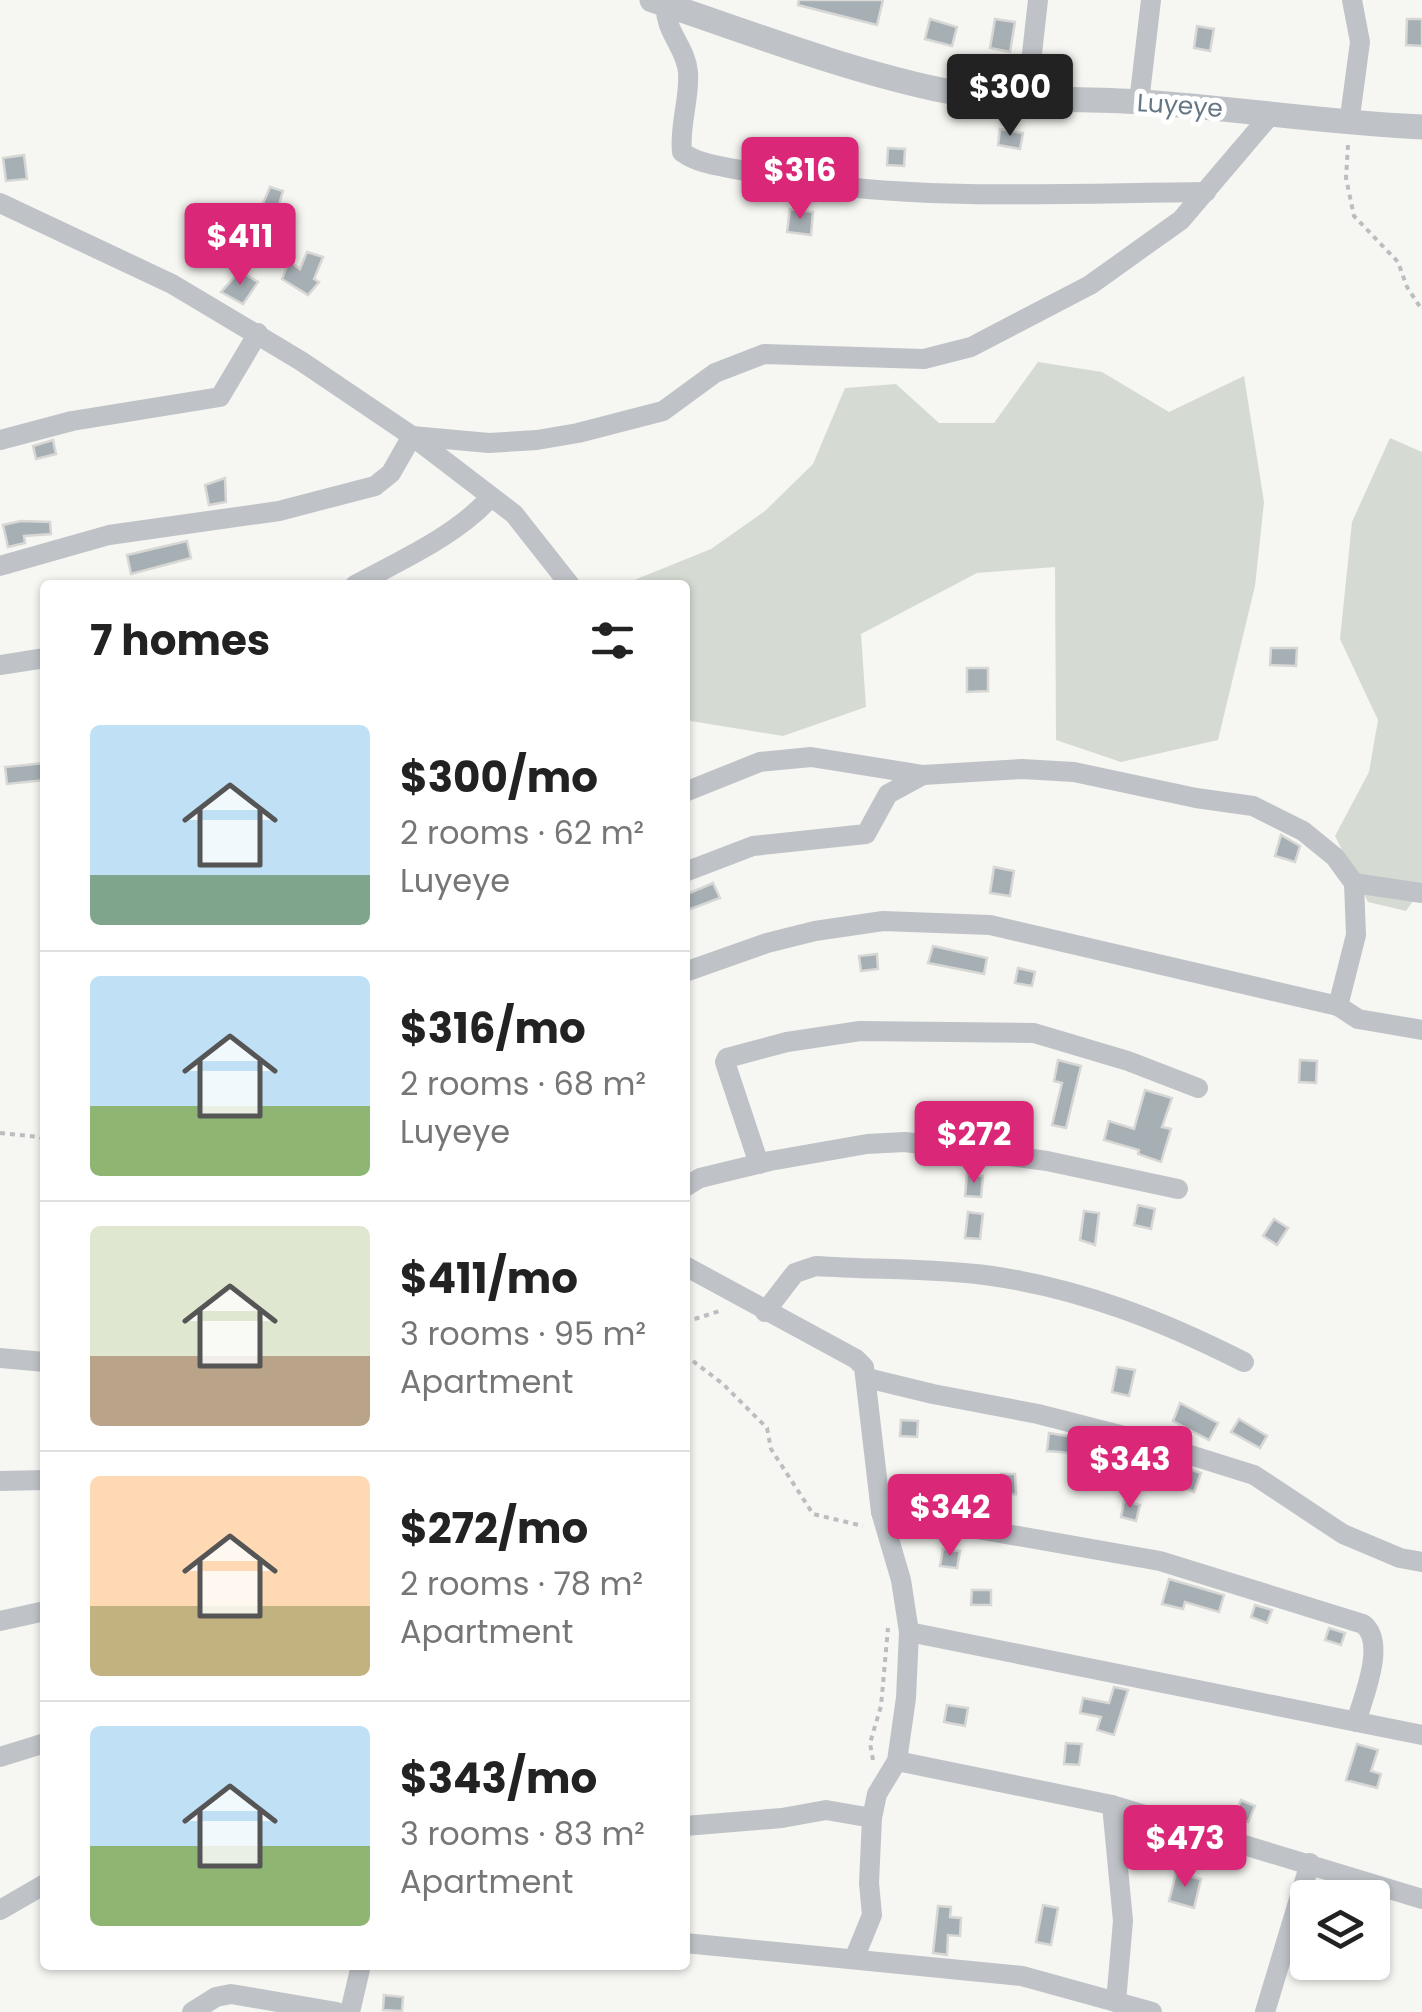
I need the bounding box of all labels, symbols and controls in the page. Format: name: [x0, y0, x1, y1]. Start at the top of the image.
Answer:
pin: $300: [951, 54, 1069, 139]
text: $300: [969, 64, 1051, 109]
street label: Luyeye: [1136, 85, 1224, 126]
pin: $316: [741, 137, 859, 222]
text: $316: [764, 147, 836, 192]
pin: $411: [181, 203, 299, 288]
text: $411: [207, 213, 273, 258]
text: 7 homes: [90, 611, 270, 670]
icon: filters: [585, 613, 640, 668]
text: $300/mo: [400, 748, 598, 807]
icon: home: [170, 765, 290, 885]
text: 2 rooms · 62 m²: [400, 810, 644, 855]
text: Luyeye: [400, 858, 510, 903]
text: $316/mo: [400, 999, 586, 1058]
icon: home: [170, 1016, 290, 1136]
text: 2 rooms · 68 m²: [400, 1061, 646, 1106]
pin: $272: [915, 1101, 1033, 1186]
text: Luyeye: [400, 1109, 510, 1154]
text: $272: [937, 1111, 1011, 1156]
text: $411/mo: [400, 1249, 578, 1308]
icon: home: [170, 1266, 290, 1386]
text: 3 rooms · 95 m²: [400, 1311, 646, 1356]
text: Apartment: [400, 1359, 573, 1404]
pin: $343: [1071, 1426, 1189, 1511]
text: $343: [1089, 1436, 1171, 1481]
pin: $342: [891, 1474, 1009, 1559]
text: $342: [910, 1484, 990, 1529]
text: $272/mo: [400, 1499, 588, 1558]
icon: home: [170, 1516, 290, 1636]
text: 2 rooms · 78 m²: [400, 1561, 643, 1606]
text: Apartment: [400, 1609, 573, 1654]
text: $343/mo: [400, 1749, 597, 1808]
icon: home: [170, 1766, 290, 1886]
pin: $473: [1126, 1805, 1244, 1890]
text: 3 rooms · 83 m²: [400, 1811, 645, 1856]
text: $473: [1145, 1815, 1225, 1860]
text: Apartment: [400, 1859, 573, 1904]
map controls: [1290, 1880, 1390, 1980]
button: layers: [1290, 1880, 1390, 1980]

